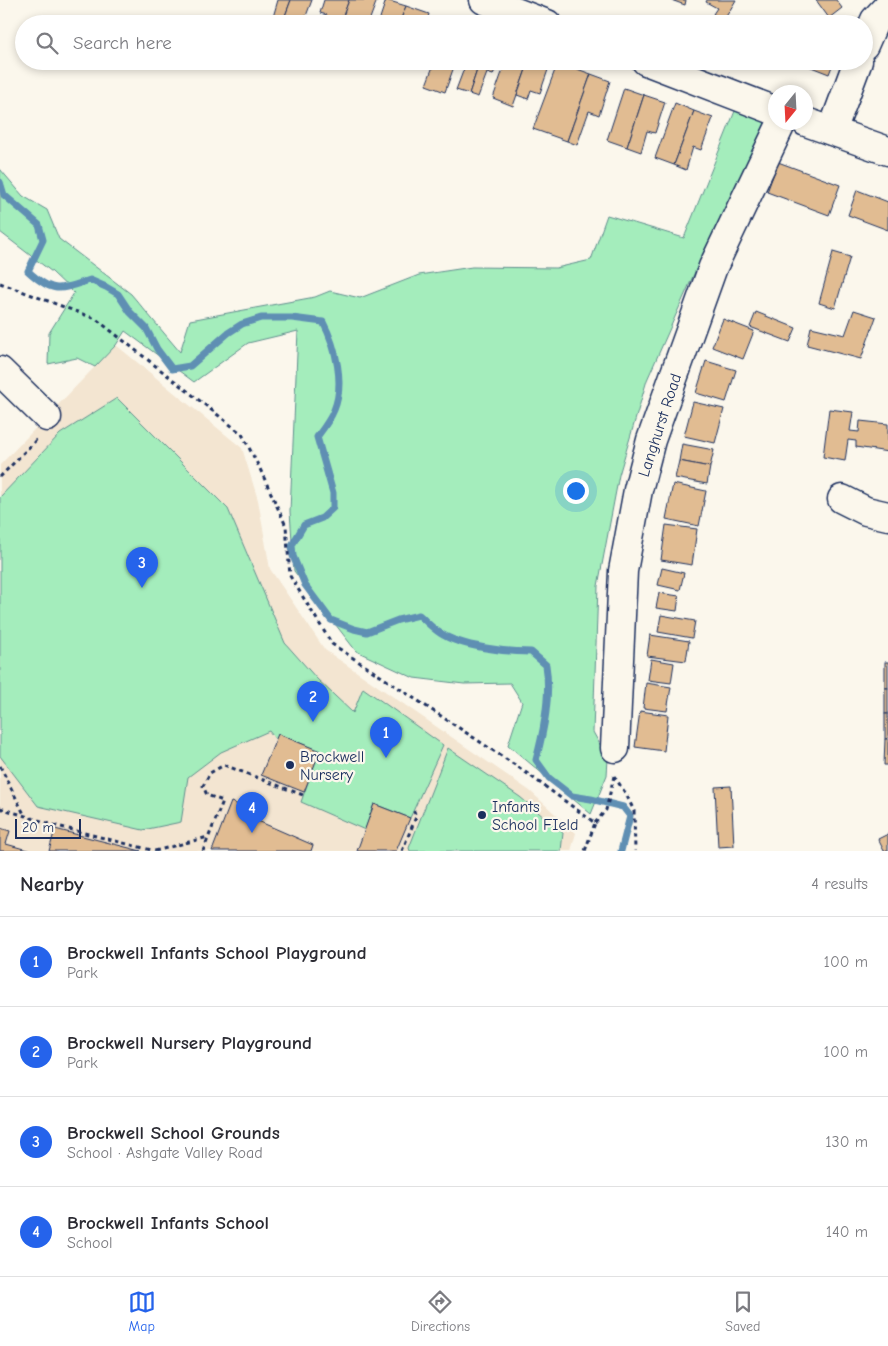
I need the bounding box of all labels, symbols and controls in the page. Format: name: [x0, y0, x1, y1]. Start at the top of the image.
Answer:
search box: [15, 15, 873, 70]
icon: search: [33, 29, 61, 57]
text: Search here: [73, 32, 172, 54]
north arrow: [768, 85, 813, 130]
street label: Langhurst Road: [635, 371, 685, 479]
your location: [563, 478, 589, 504]
pin: 3: [126, 547, 158, 588]
pin: 2: [297, 681, 329, 722]
pin: 1: [370, 717, 402, 758]
place label: Brockwell Nursery: [300, 748, 364, 784]
marker: Brockwell Nursery: [284, 759, 296, 771]
pin: 4: [236, 792, 268, 833]
place label: Infants School FIeld: [492, 798, 578, 834]
marker: Infants School FIeld: [476, 809, 488, 821]
scale bar: [15, 816, 81, 839]
text: 20 m: [22, 819, 54, 836]
text: Nearby: [20, 872, 84, 896]
text: 4 results: [811, 875, 868, 893]
text: Brockwell Infants School Playground: [67, 942, 367, 964]
text: 1: [33, 953, 39, 971]
text: 100 m: [824, 953, 868, 971]
text: Park: [67, 964, 98, 982]
text: Brockwell Nursery Playground: [67, 1032, 312, 1054]
text: 2: [32, 1043, 40, 1061]
text: 100 m: [824, 1043, 868, 1061]
text: Park: [67, 1054, 98, 1072]
text: Brockwell School Grounds: [67, 1122, 280, 1144]
text: 3: [32, 1133, 40, 1151]
text: 130 m: [825, 1133, 868, 1151]
text: School · Ashgate Valley Road: [67, 1144, 263, 1162]
text: Brockwell Infants School: [67, 1212, 269, 1234]
text: 4: [32, 1223, 40, 1241]
text: 140 m: [826, 1223, 868, 1241]
text: School: [67, 1234, 113, 1252]
tab: Map: [128, 1288, 156, 1335]
tab: Directions: [411, 1288, 470, 1335]
tab: Saved: [725, 1288, 760, 1335]

